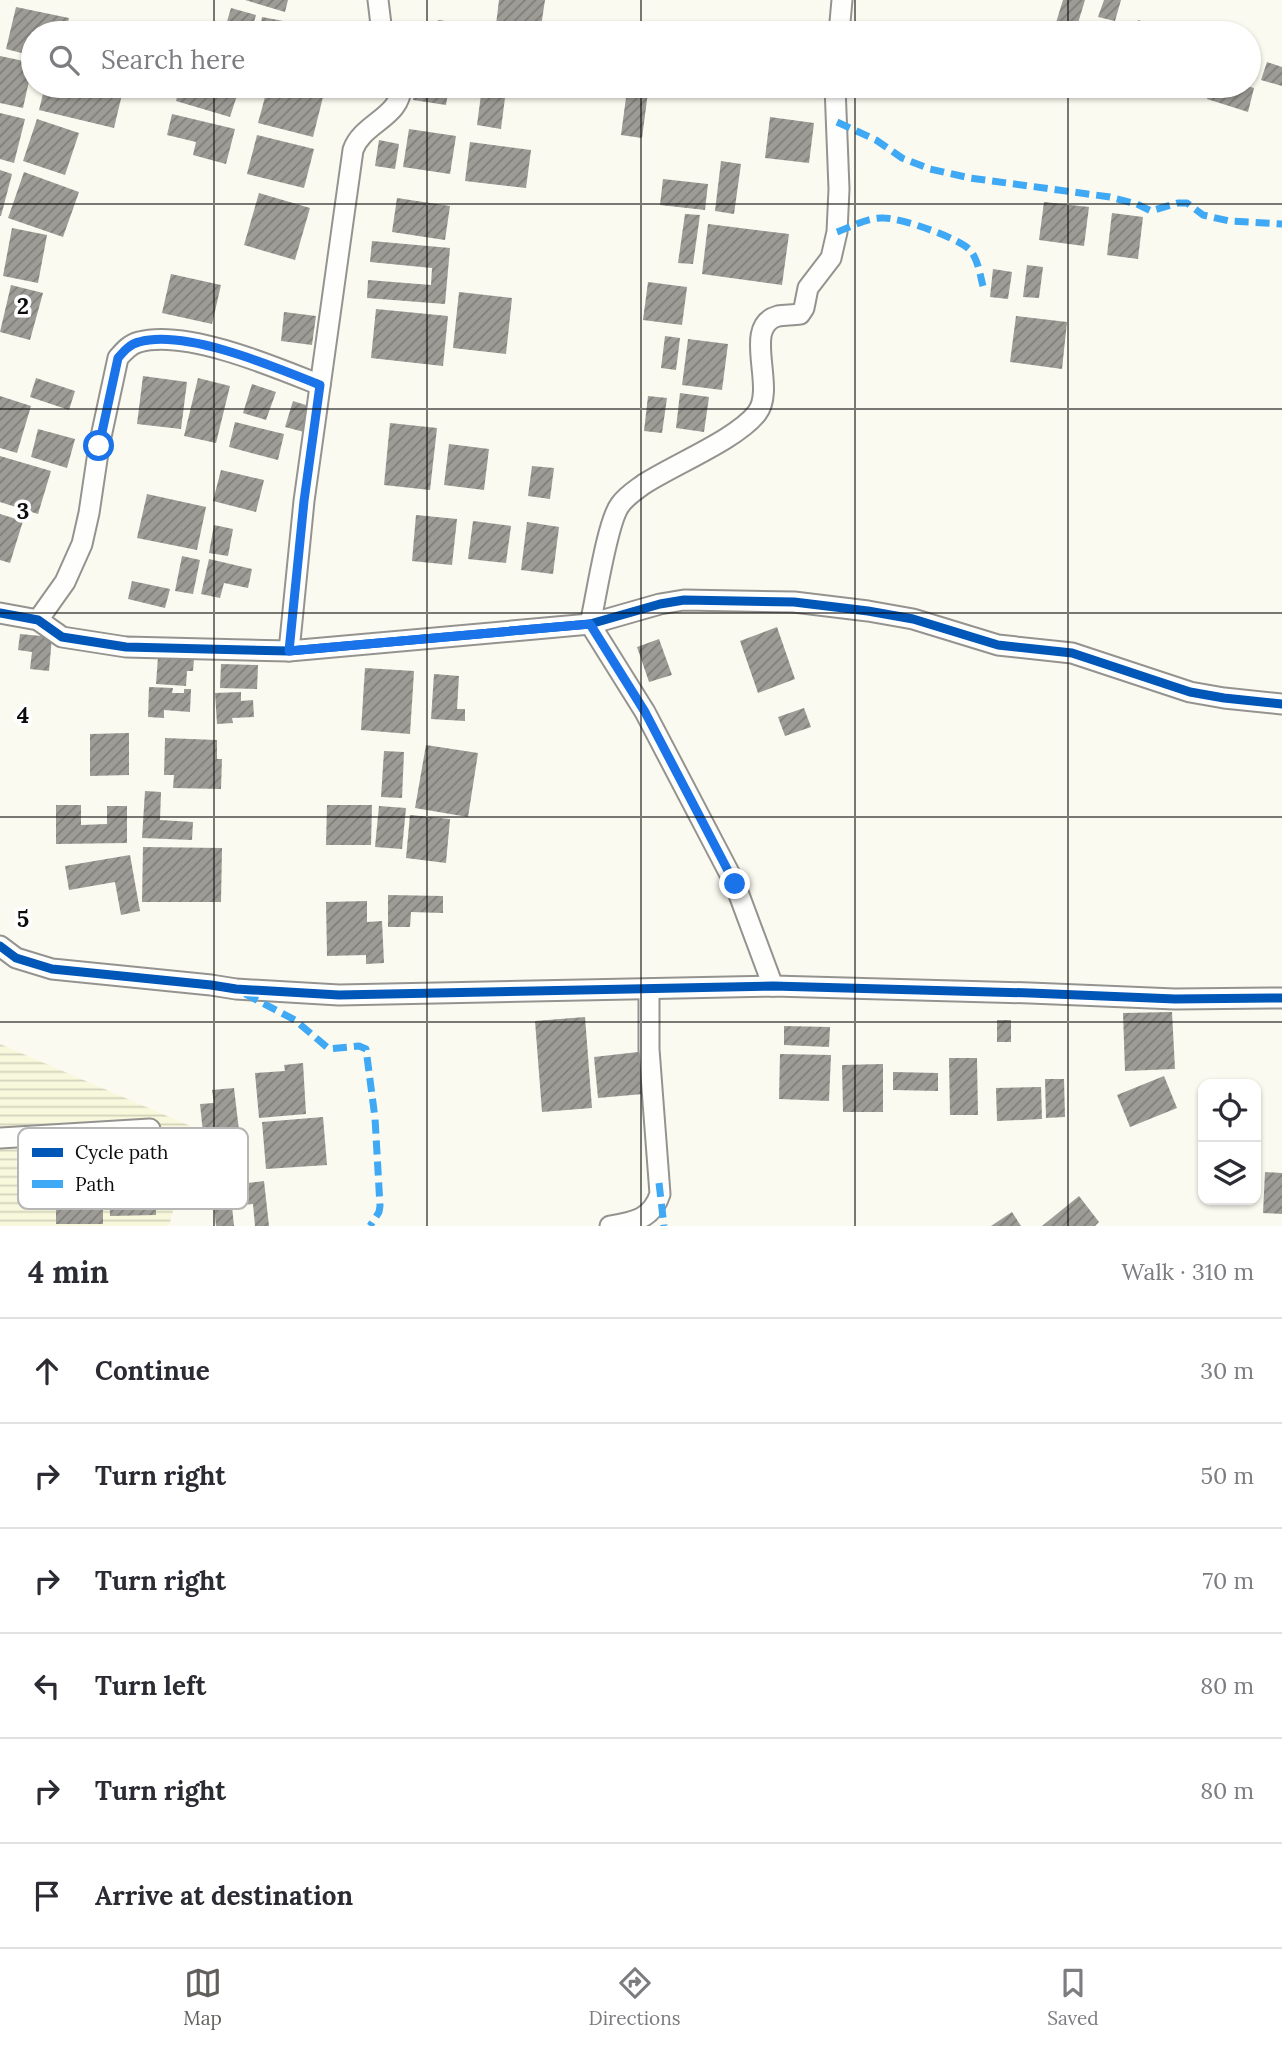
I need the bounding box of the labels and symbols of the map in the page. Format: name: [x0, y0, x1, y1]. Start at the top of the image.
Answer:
text: 2: [17, 291, 29, 320]
route start: [83, 430, 114, 461]
text: 3: [17, 496, 29, 525]
text: 4: [17, 700, 29, 729]
route end: [719, 868, 750, 899]
text: 5: [17, 904, 29, 933]
legend: [18, 1128, 248, 1209]
text: Cycle path: [75, 1140, 168, 1164]
text: Path: [75, 1172, 115, 1196]

